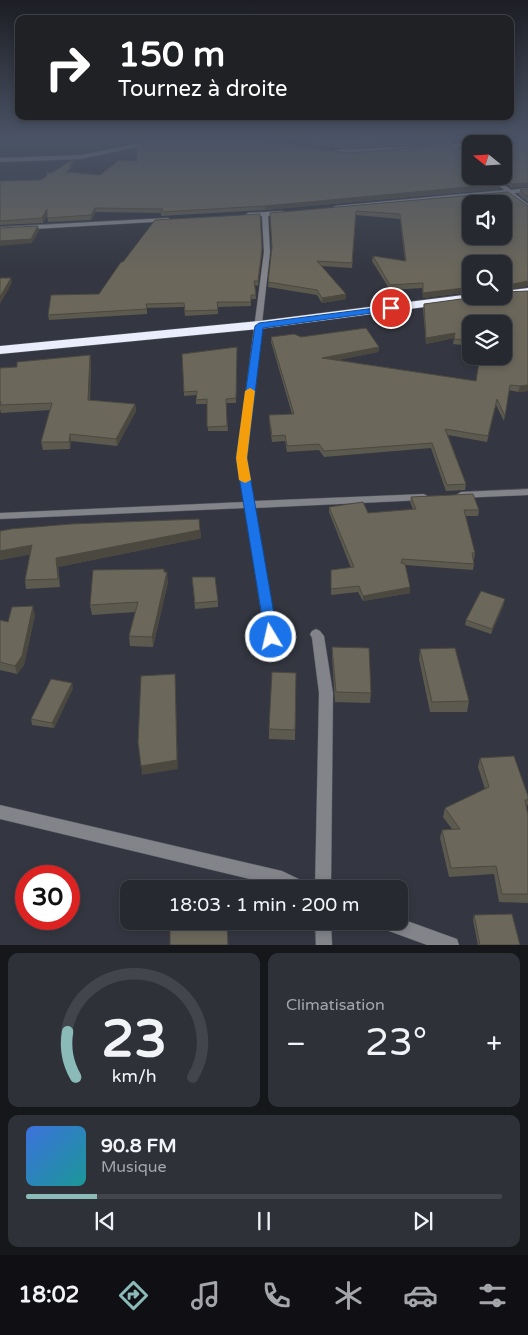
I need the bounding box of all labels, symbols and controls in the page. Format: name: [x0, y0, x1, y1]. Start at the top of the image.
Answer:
text: 150 m: [118, 34, 225, 76]
icon: right: [35, 35, 100, 100]
text: Tournez à droite: [118, 76, 287, 102]
north arrow: [462, 135, 512, 185]
map controls: [462, 135, 512, 365]
button: sound: [462, 195, 512, 245]
button: search: [462, 255, 512, 305]
pin: [370, 287, 412, 329]
icon: arrive: [377, 294, 405, 322]
button: layers: [462, 315, 512, 365]
position arrow: [244, 610, 296, 662]
speed limit sign: 30: [15, 865, 80, 930]
text: 18:03 · 1 min · 200 m: [168, 894, 360, 916]
text: Climatisation: [286, 995, 385, 1015]
text: 23: [101, 1008, 167, 1071]
text: 23°: [365, 1020, 427, 1066]
text: −: [286, 1027, 306, 1061]
text: +: [486, 1027, 502, 1061]
text: km/h: [112, 1066, 156, 1087]
text: 90.8 FM: [101, 1135, 177, 1157]
text: Musique: [101, 1157, 167, 1177]
icon: previous: [91, 1207, 119, 1235]
icon: pause: [250, 1207, 278, 1235]
icon: next: [409, 1207, 437, 1235]
icon: directions: [116, 1278, 151, 1313]
icon: music: [188, 1278, 223, 1313]
icon: phone: [259, 1278, 294, 1313]
icon: climate: [331, 1278, 366, 1313]
icon: car: [403, 1278, 438, 1313]
icon: filters: [475, 1278, 510, 1313]
text: 18:02: [18, 1282, 79, 1308]

